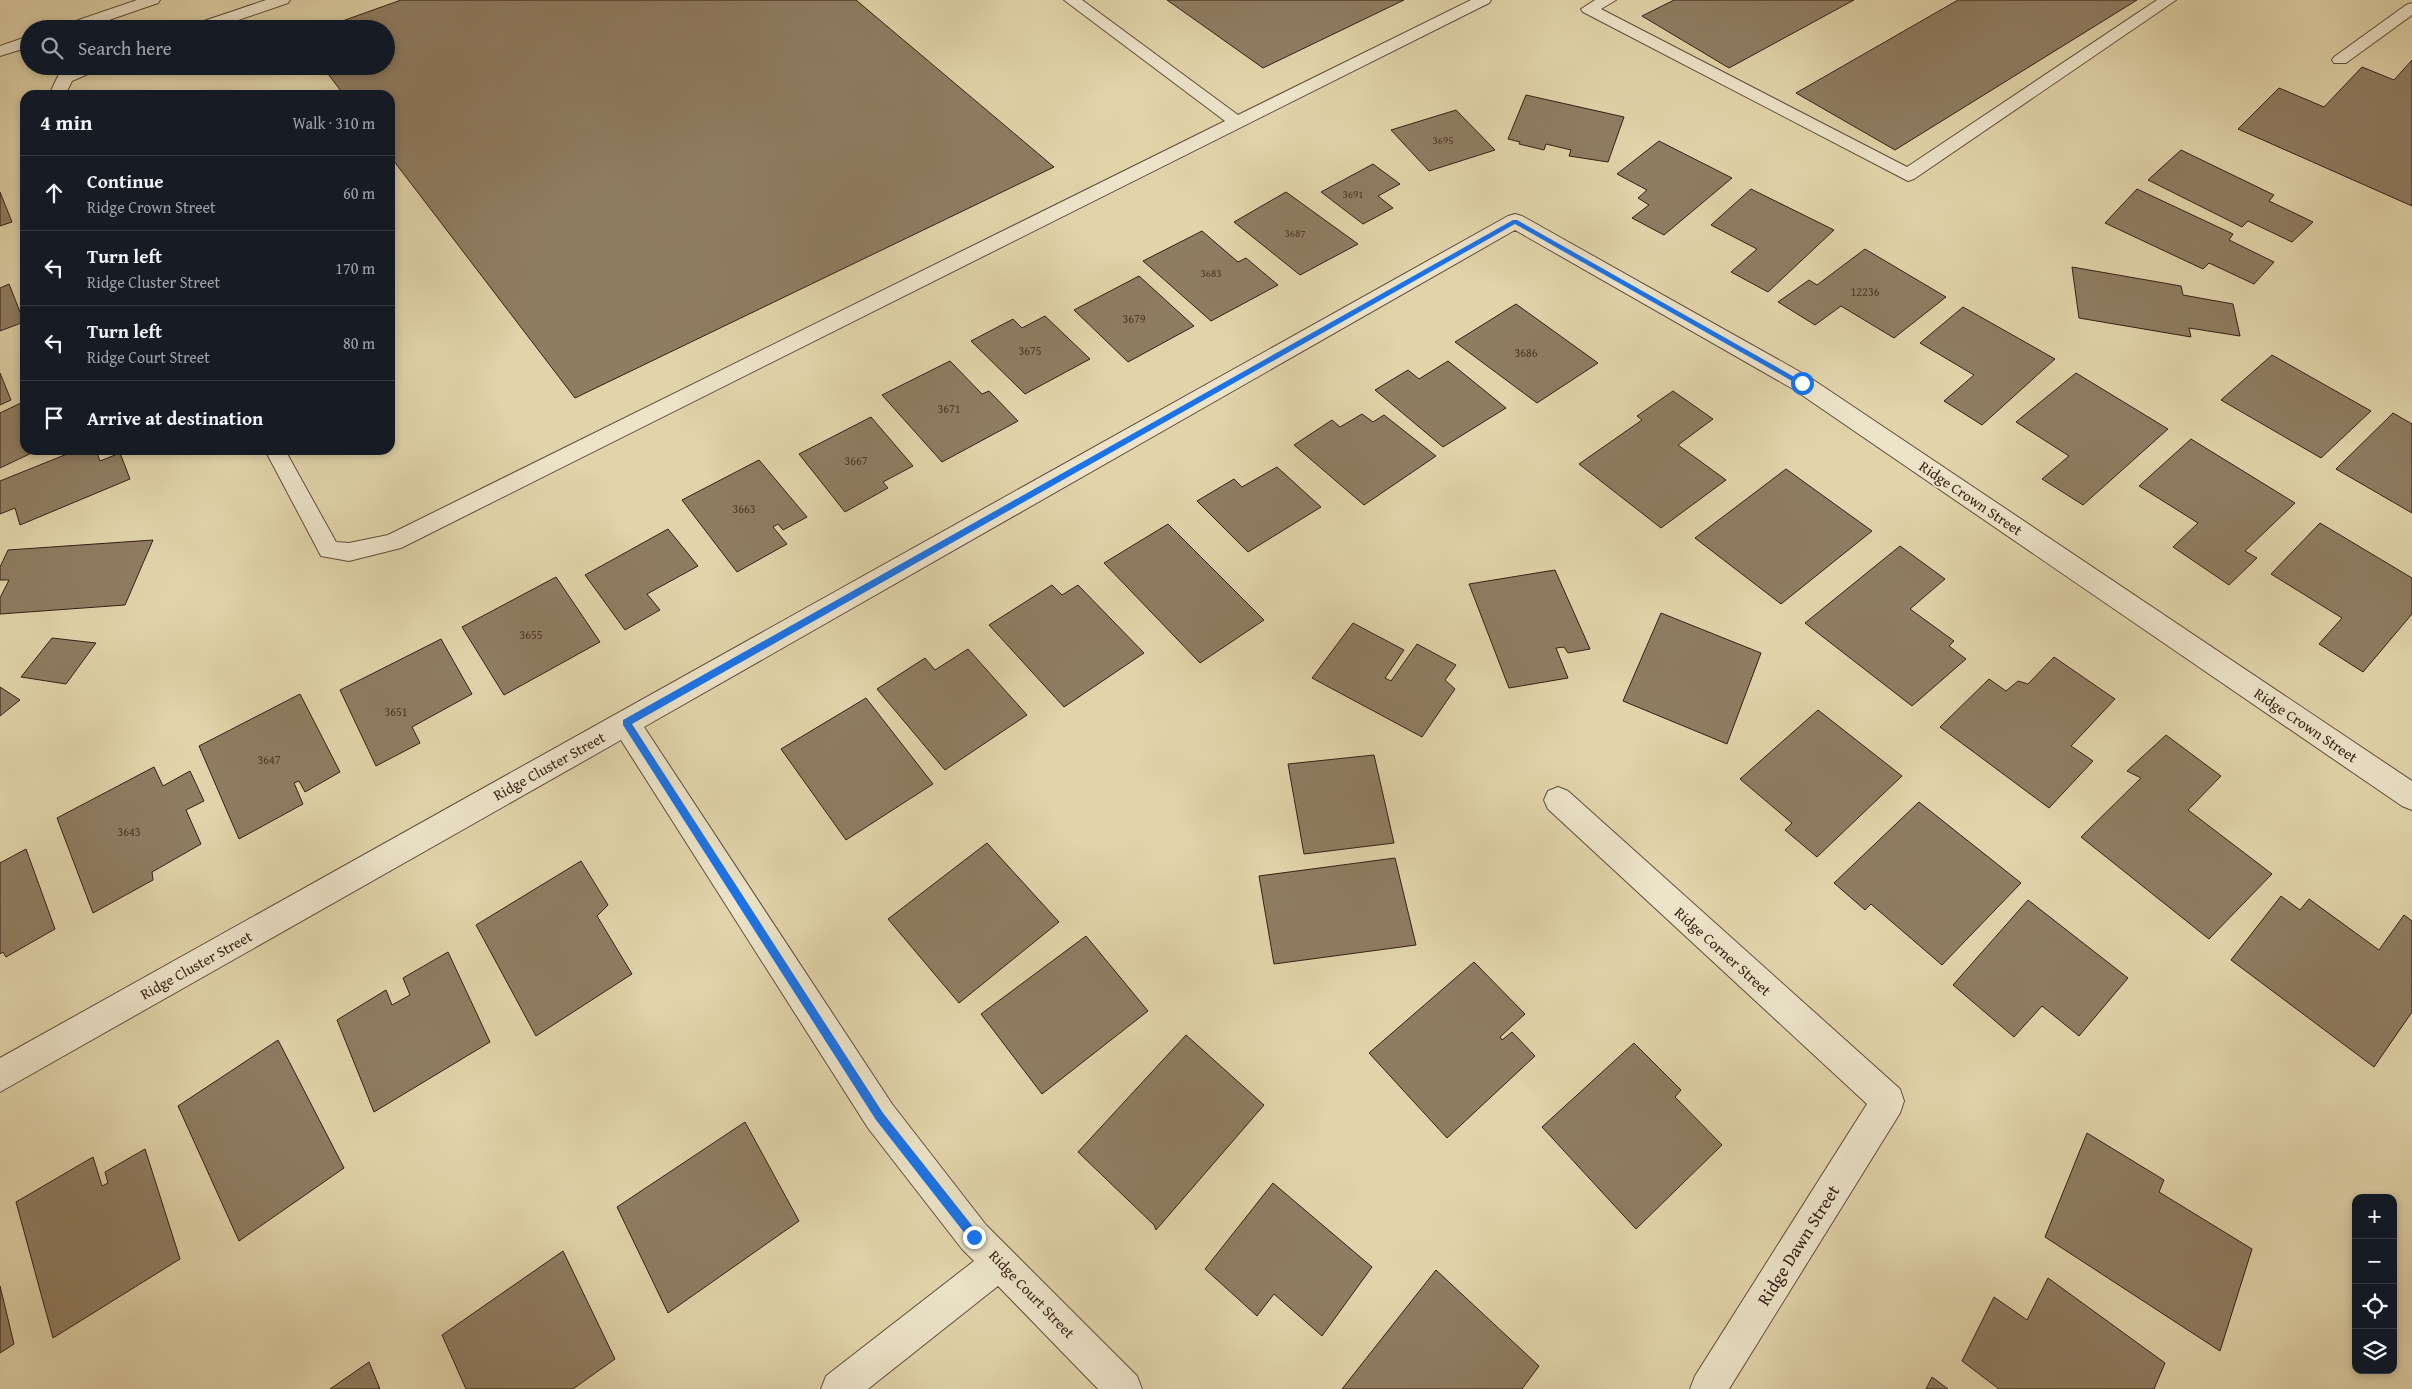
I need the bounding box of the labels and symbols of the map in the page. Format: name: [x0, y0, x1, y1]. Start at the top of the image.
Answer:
house number: 3695: [1432, 132, 1454, 148]
house number: 3691: [1342, 186, 1364, 202]
house number: 3687: [1284, 225, 1306, 241]
house number: 3683: [1200, 265, 1222, 281]
house number: 12236: [1851, 283, 1880, 300]
house number: 3679: [1122, 310, 1146, 327]
house number: 3675: [1018, 342, 1042, 359]
house number: 3686: [1514, 344, 1538, 361]
route start: [1791, 372, 1814, 395]
house number: 3671: [937, 400, 961, 417]
house number: 3667: [844, 452, 868, 469]
street label: Ridge Crown Street: [1915, 456, 2027, 541]
house number: 3663: [732, 500, 756, 517]
house number: 3655: [519, 626, 543, 643]
street label: Ridge Crown Street: [2250, 683, 2362, 768]
house number: 3651: [384, 703, 408, 720]
street label: Ridge Cluster Street: [489, 726, 609, 805]
house number: 3647: [257, 751, 281, 768]
house number: 3643: [117, 823, 141, 840]
street label: Ridge Corner Street: [1670, 902, 1776, 1001]
street label: Ridge Cluster Street: [136, 925, 256, 1004]
street label: Ridge Dawn Street: [1750, 1179, 1846, 1311]
route end: [963, 1226, 986, 1249]
street label: Ridge Court Street: [984, 1245, 1080, 1343]

